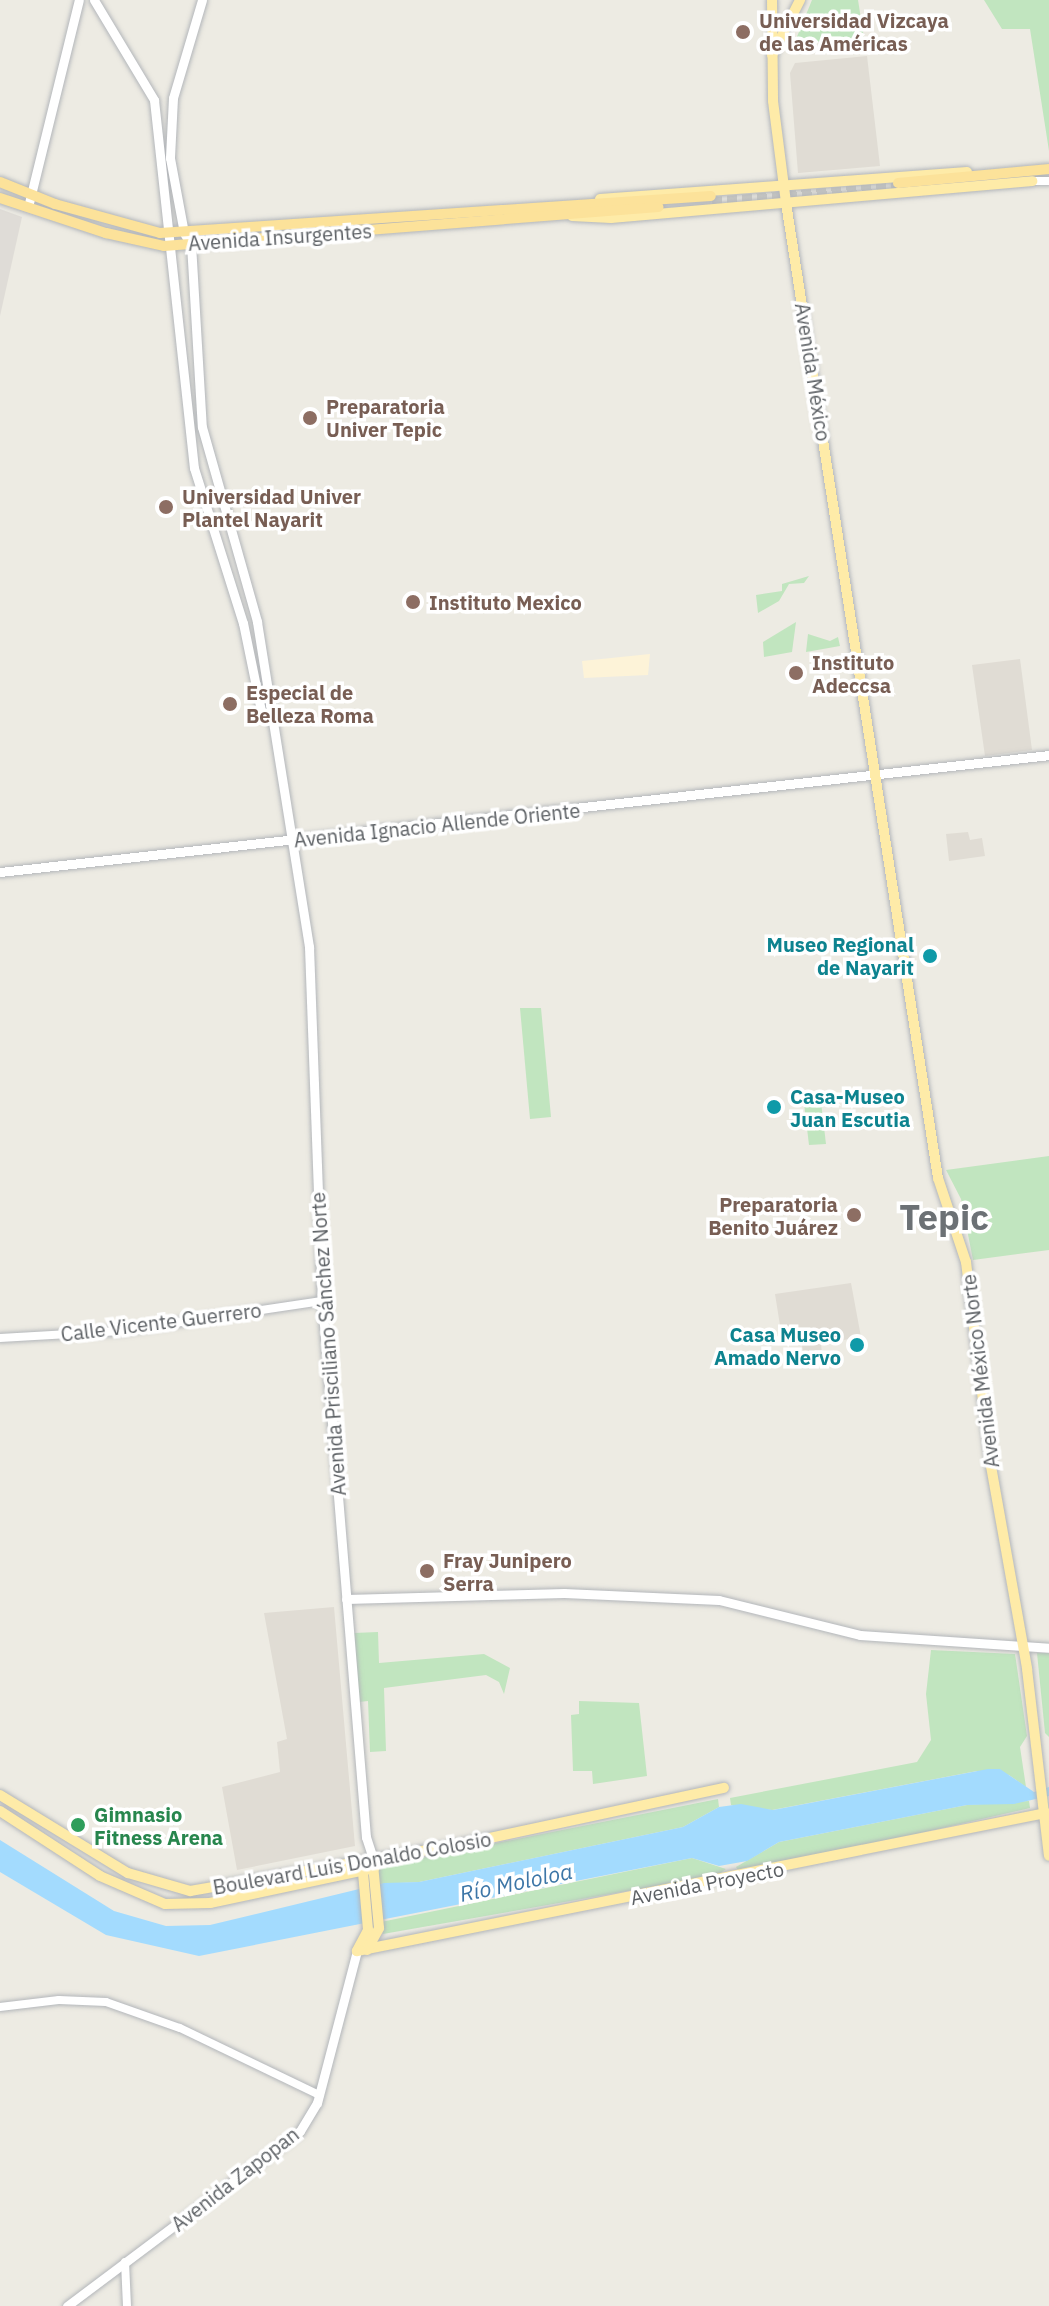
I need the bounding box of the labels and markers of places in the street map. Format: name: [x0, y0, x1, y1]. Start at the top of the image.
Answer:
place label: Universidad Vizcaya de las Américas: [759, 8, 949, 55]
marker: Universidad Vizcaya de las Américas: [734, 23, 752, 41]
place label: Preparatoria Univer Tepic: [326, 394, 445, 441]
marker: Preparatoria Univer Tepic: [301, 409, 319, 427]
place label: Universidad Univer Plantel Nayarit: [182, 484, 361, 531]
marker: Universidad Univer Plantel Nayarit: [157, 498, 175, 516]
place label: Instituto Mexico: [429, 590, 582, 614]
marker: Instituto Mexico: [404, 593, 422, 611]
place label: Instituto Adeccsa: [812, 650, 894, 697]
marker: Instituto Adeccsa: [787, 664, 805, 682]
place label: Especial de Belleza Roma: [246, 680, 374, 727]
marker: Especial de Belleza Roma: [221, 695, 239, 713]
place label: Museo Regional de Nayarit: [767, 932, 914, 979]
marker: Museo Regional de Nayarit: [921, 947, 939, 965]
place label: Casa-Museo Juan Escutia: [790, 1084, 910, 1131]
marker: Casa-Museo Juan Escutia: [765, 1098, 783, 1116]
place label: Preparatoria Benito Juárez: [708, 1192, 838, 1239]
marker: Preparatoria Benito Juárez: [845, 1206, 863, 1224]
place label: Casa Museo Amado Nervo: [714, 1322, 841, 1369]
marker: Casa Museo Amado Nervo: [848, 1336, 866, 1354]
place label: Fray Junipero Serra: [443, 1548, 572, 1595]
marker: Fray Junipero Serra: [418, 1562, 436, 1580]
place label: Gimnasio Fitness Arena: [94, 1802, 223, 1849]
marker: Gimnasio Fitness Arena: [69, 1816, 87, 1834]

